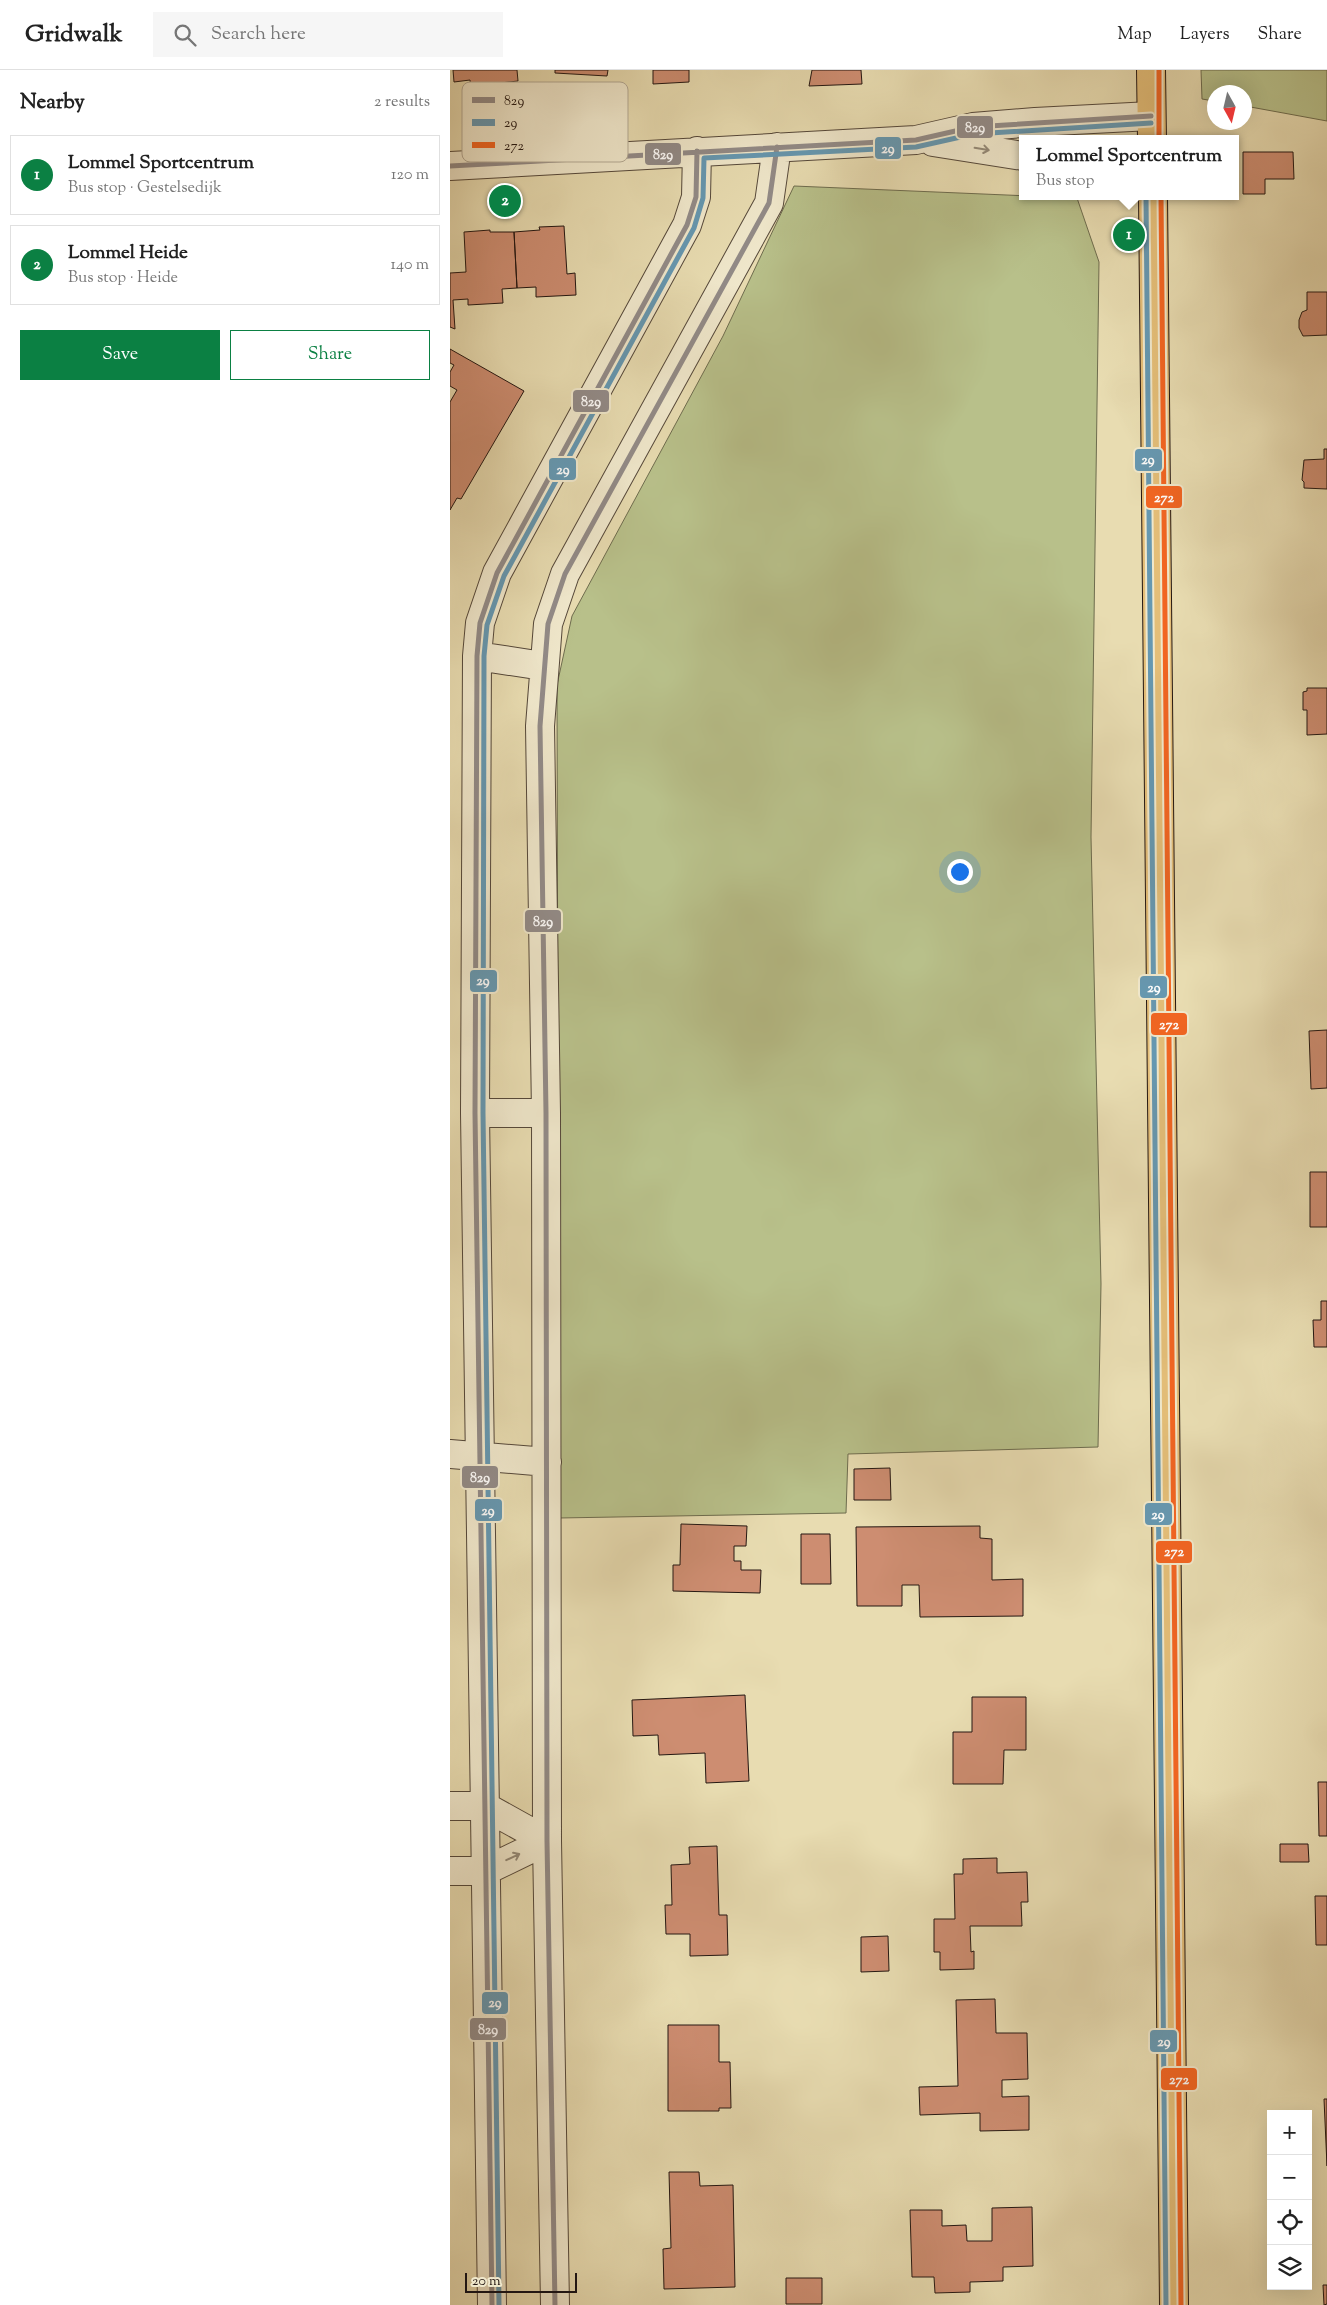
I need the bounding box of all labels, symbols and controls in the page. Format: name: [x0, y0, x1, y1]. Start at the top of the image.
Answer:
search box: [153, 12, 503, 57]
text: Gridwalk: [25, 18, 123, 52]
icon: search: [171, 21, 199, 49]
text: Search here: [211, 21, 306, 48]
text: Map: [1117, 22, 1152, 48]
text: Layers: [1180, 22, 1230, 48]
text: Share: [1258, 22, 1302, 48]
legend: [462, 82, 628, 162]
north arrow: [1207, 85, 1252, 130]
text: Nearby: [20, 88, 85, 118]
text: 2 results: [374, 91, 430, 114]
text: 829: [504, 92, 524, 112]
text: 29: [504, 114, 518, 134]
line badge: 829: [956, 115, 994, 139]
text: 829: [965, 119, 985, 139]
popup: [1019, 135, 1239, 200]
line badge: 29: [874, 136, 902, 160]
text: 272: [504, 137, 524, 157]
text: 29: [881, 140, 895, 160]
line badge: 829: [644, 142, 682, 166]
text: Lommel Sportcentrum: [1036, 143, 1222, 170]
one-way arrow: [974, 145, 990, 155]
text: 829: [653, 146, 673, 166]
text: Lommel Sportcentrum: [68, 150, 254, 177]
text: 1: [34, 164, 40, 187]
text: 120 m: [391, 164, 429, 187]
text: Bus stop: [1036, 170, 1094, 193]
text: Bus stop · Gestelsedijk: [68, 177, 222, 200]
pin: 2: [489, 182, 521, 220]
pin: 1: [1113, 216, 1145, 254]
text: Lommel Heide: [68, 240, 188, 267]
text: 2: [33, 254, 41, 277]
text: 140 m: [391, 254, 429, 277]
text: Bus stop · Heide: [68, 267, 178, 290]
button: Save: [20, 330, 220, 380]
button: Share: [230, 330, 430, 380]
line badge: 829: [572, 389, 610, 413]
text: 829: [581, 393, 601, 413]
line badge: 29: [1134, 448, 1163, 472]
text: 29: [1141, 451, 1155, 471]
line badge: 29: [548, 457, 577, 481]
text: 29: [556, 461, 570, 481]
line badge: 272: [1145, 485, 1183, 509]
text: 272: [1154, 489, 1174, 509]
your location: [947, 859, 973, 885]
line badge: 829: [524, 909, 562, 933]
text: 829: [533, 913, 553, 933]
line badge: 29: [469, 969, 498, 993]
text: 29: [476, 972, 490, 992]
line badge: 29: [1139, 975, 1168, 999]
text: 29: [1147, 979, 1161, 999]
line badge: 272: [1150, 1012, 1188, 1036]
text: 272: [1159, 1016, 1179, 1036]
line badge: 829: [461, 1465, 499, 1489]
text: 829: [470, 1469, 490, 1489]
line badge: 29: [474, 1498, 503, 1522]
text: 29: [481, 1502, 495, 1522]
line badge: 29: [1144, 1502, 1173, 1526]
text: 29: [1151, 1506, 1165, 1526]
line badge: 272: [1155, 1540, 1193, 1564]
text: 272: [1164, 1543, 1184, 1563]
one-way arrow: [505, 1852, 520, 1862]
line badge: 29: [481, 1991, 509, 2015]
text: 29: [488, 1994, 502, 2014]
line badge: 829: [469, 2017, 507, 2041]
text: 829: [478, 2021, 498, 2041]
line badge: 29: [1149, 2029, 1178, 2053]
text: 29: [1157, 2033, 1171, 2053]
line badge: 272: [1160, 2067, 1198, 2091]
text: 272: [1169, 2071, 1189, 2091]
map controls: [1267, 2110, 1312, 2290]
button: +: [1267, 2110, 1312, 2155]
button: −: [1267, 2155, 1312, 2200]
button: locate: [1267, 2200, 1312, 2245]
button: layers: [1267, 2245, 1312, 2290]
scale bar: [465, 2270, 578, 2293]
text: 20 m: [472, 2272, 501, 2292]

